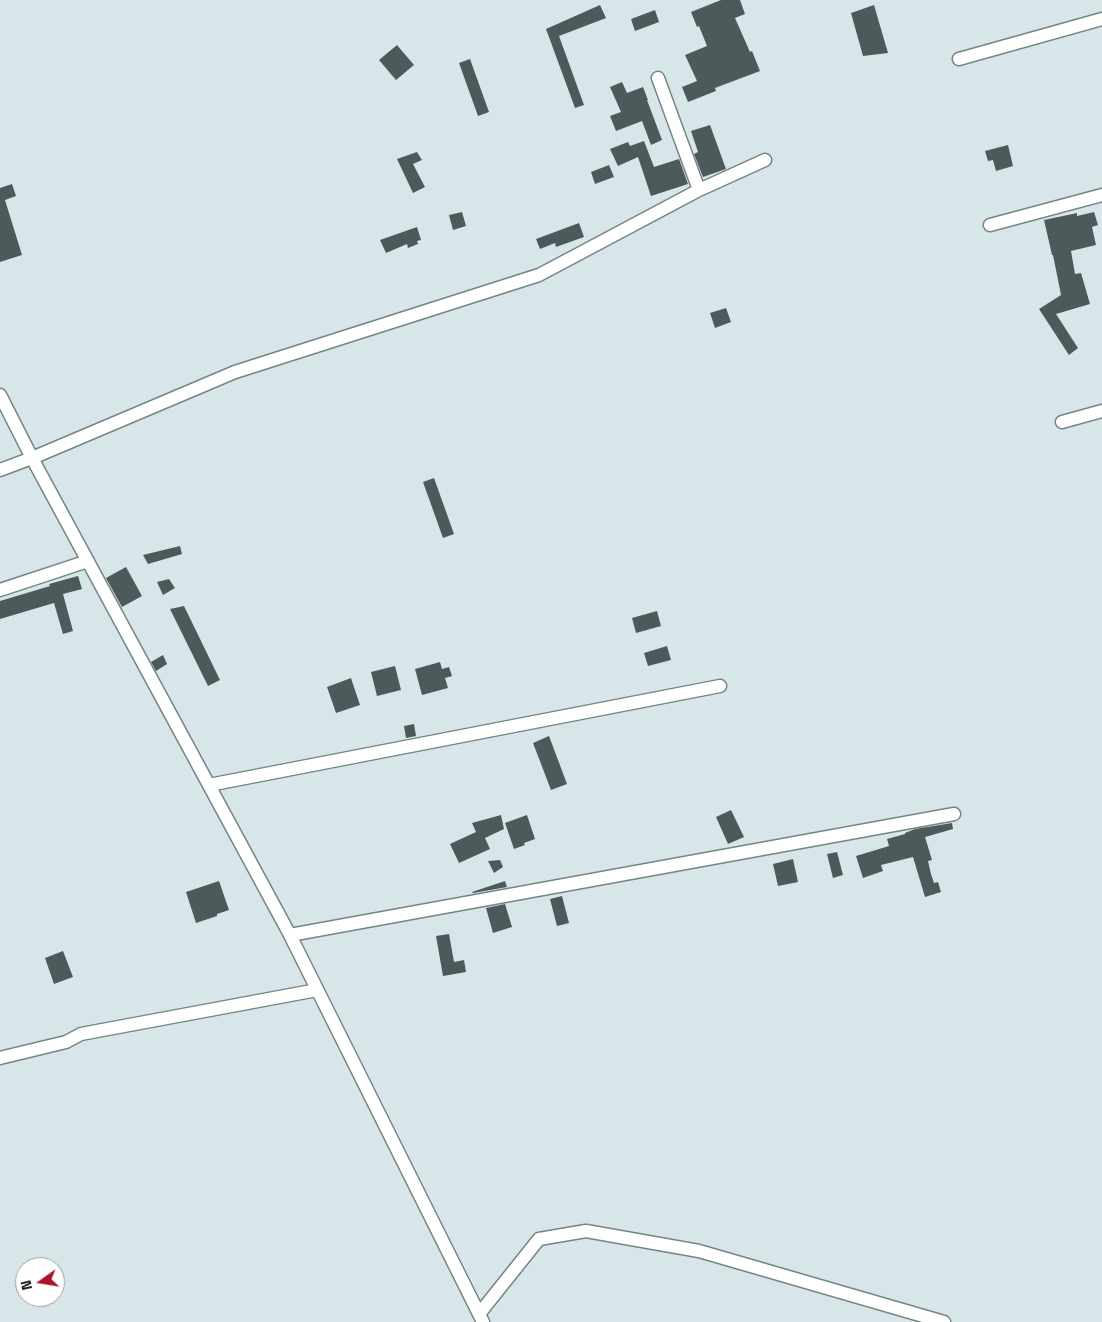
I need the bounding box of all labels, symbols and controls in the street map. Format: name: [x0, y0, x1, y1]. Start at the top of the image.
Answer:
north arrow: [15, 1257, 65, 1307]
text: N: [17, 1279, 36, 1292]

